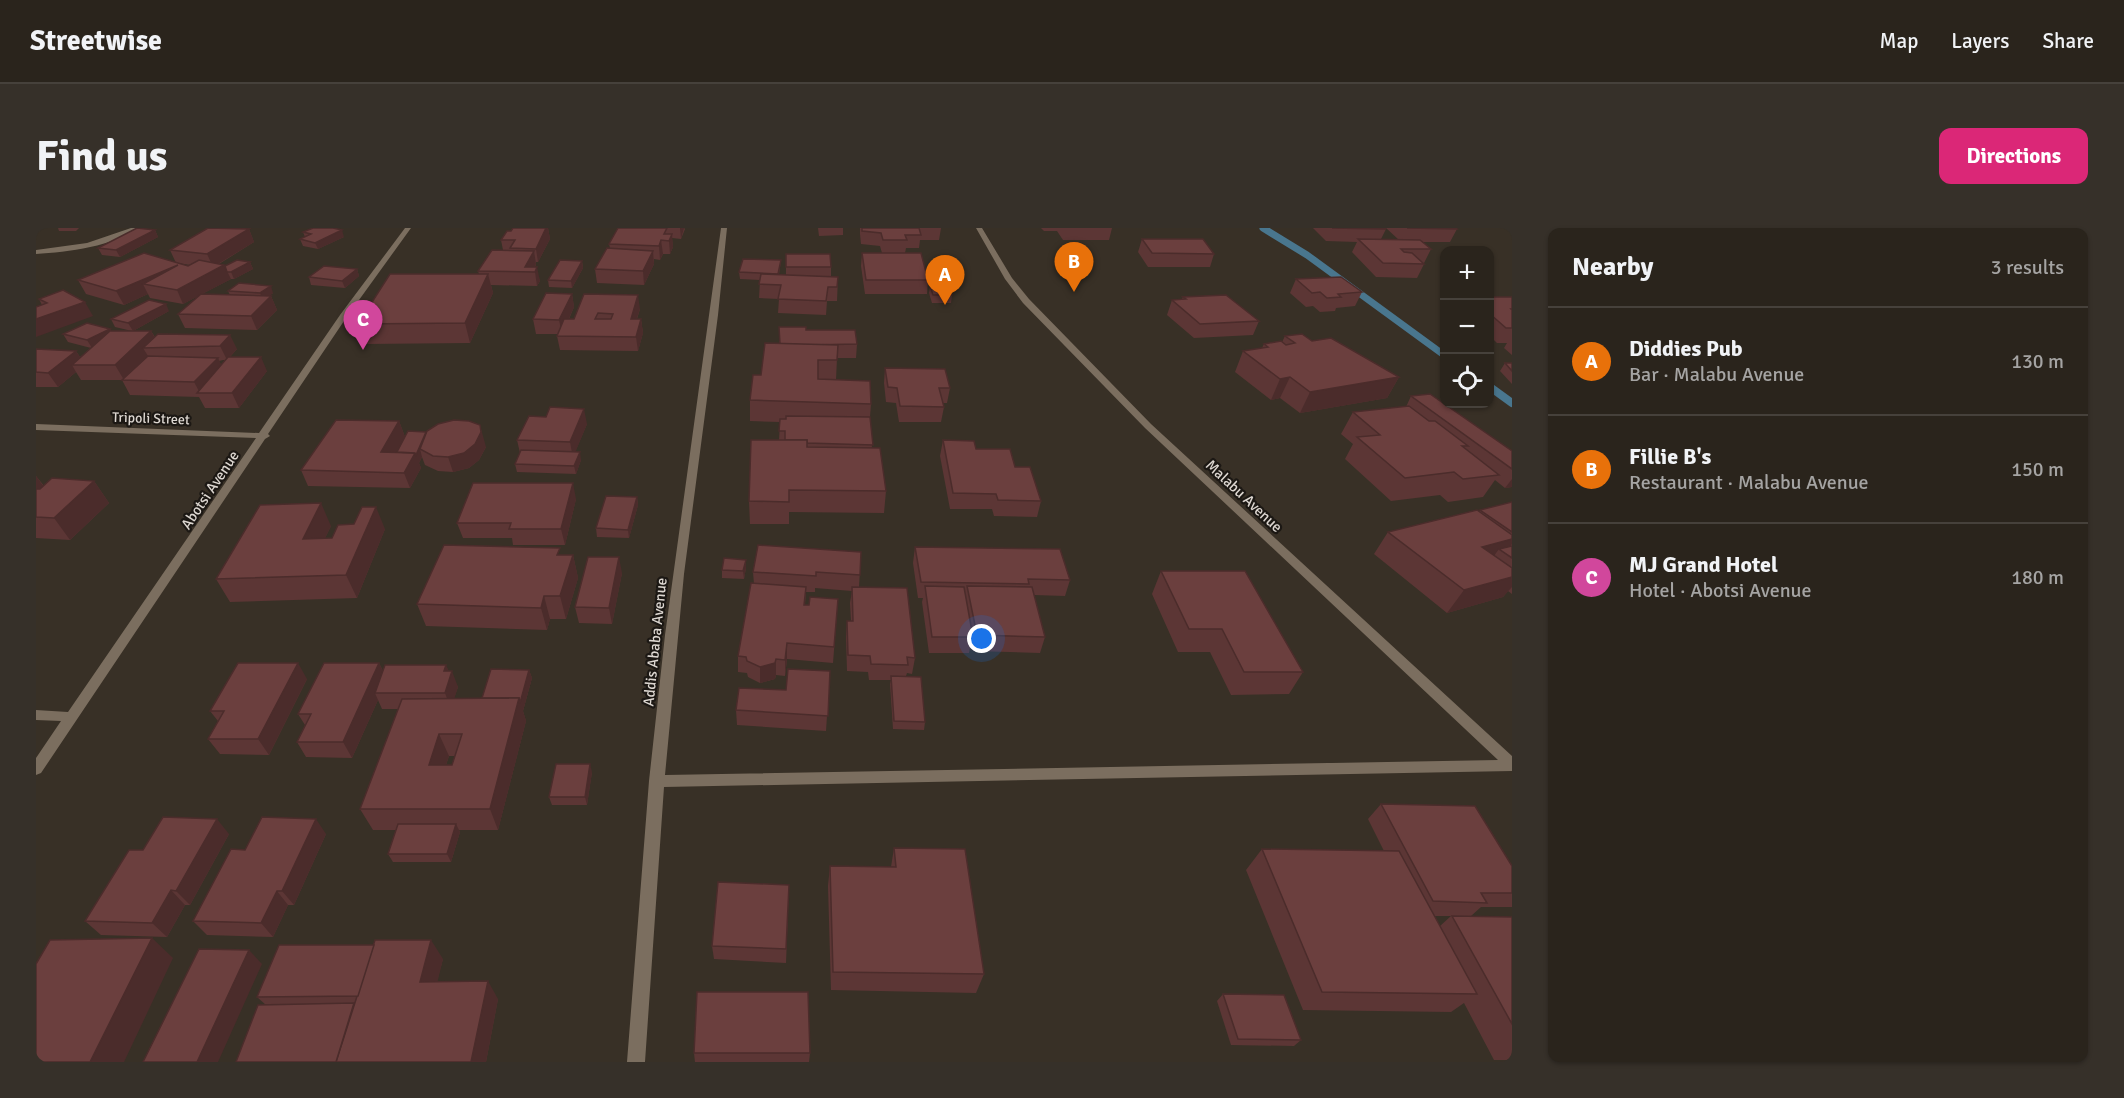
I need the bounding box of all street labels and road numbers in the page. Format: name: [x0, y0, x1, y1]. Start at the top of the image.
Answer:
street label: Tripoli Street: [112, 409, 190, 428]
street label: Abotsi Avenue: [177, 447, 243, 533]
street label: Malabu Avenue: [1202, 456, 1286, 536]
street label: Addis Ababa Avenue: [639, 577, 671, 707]

